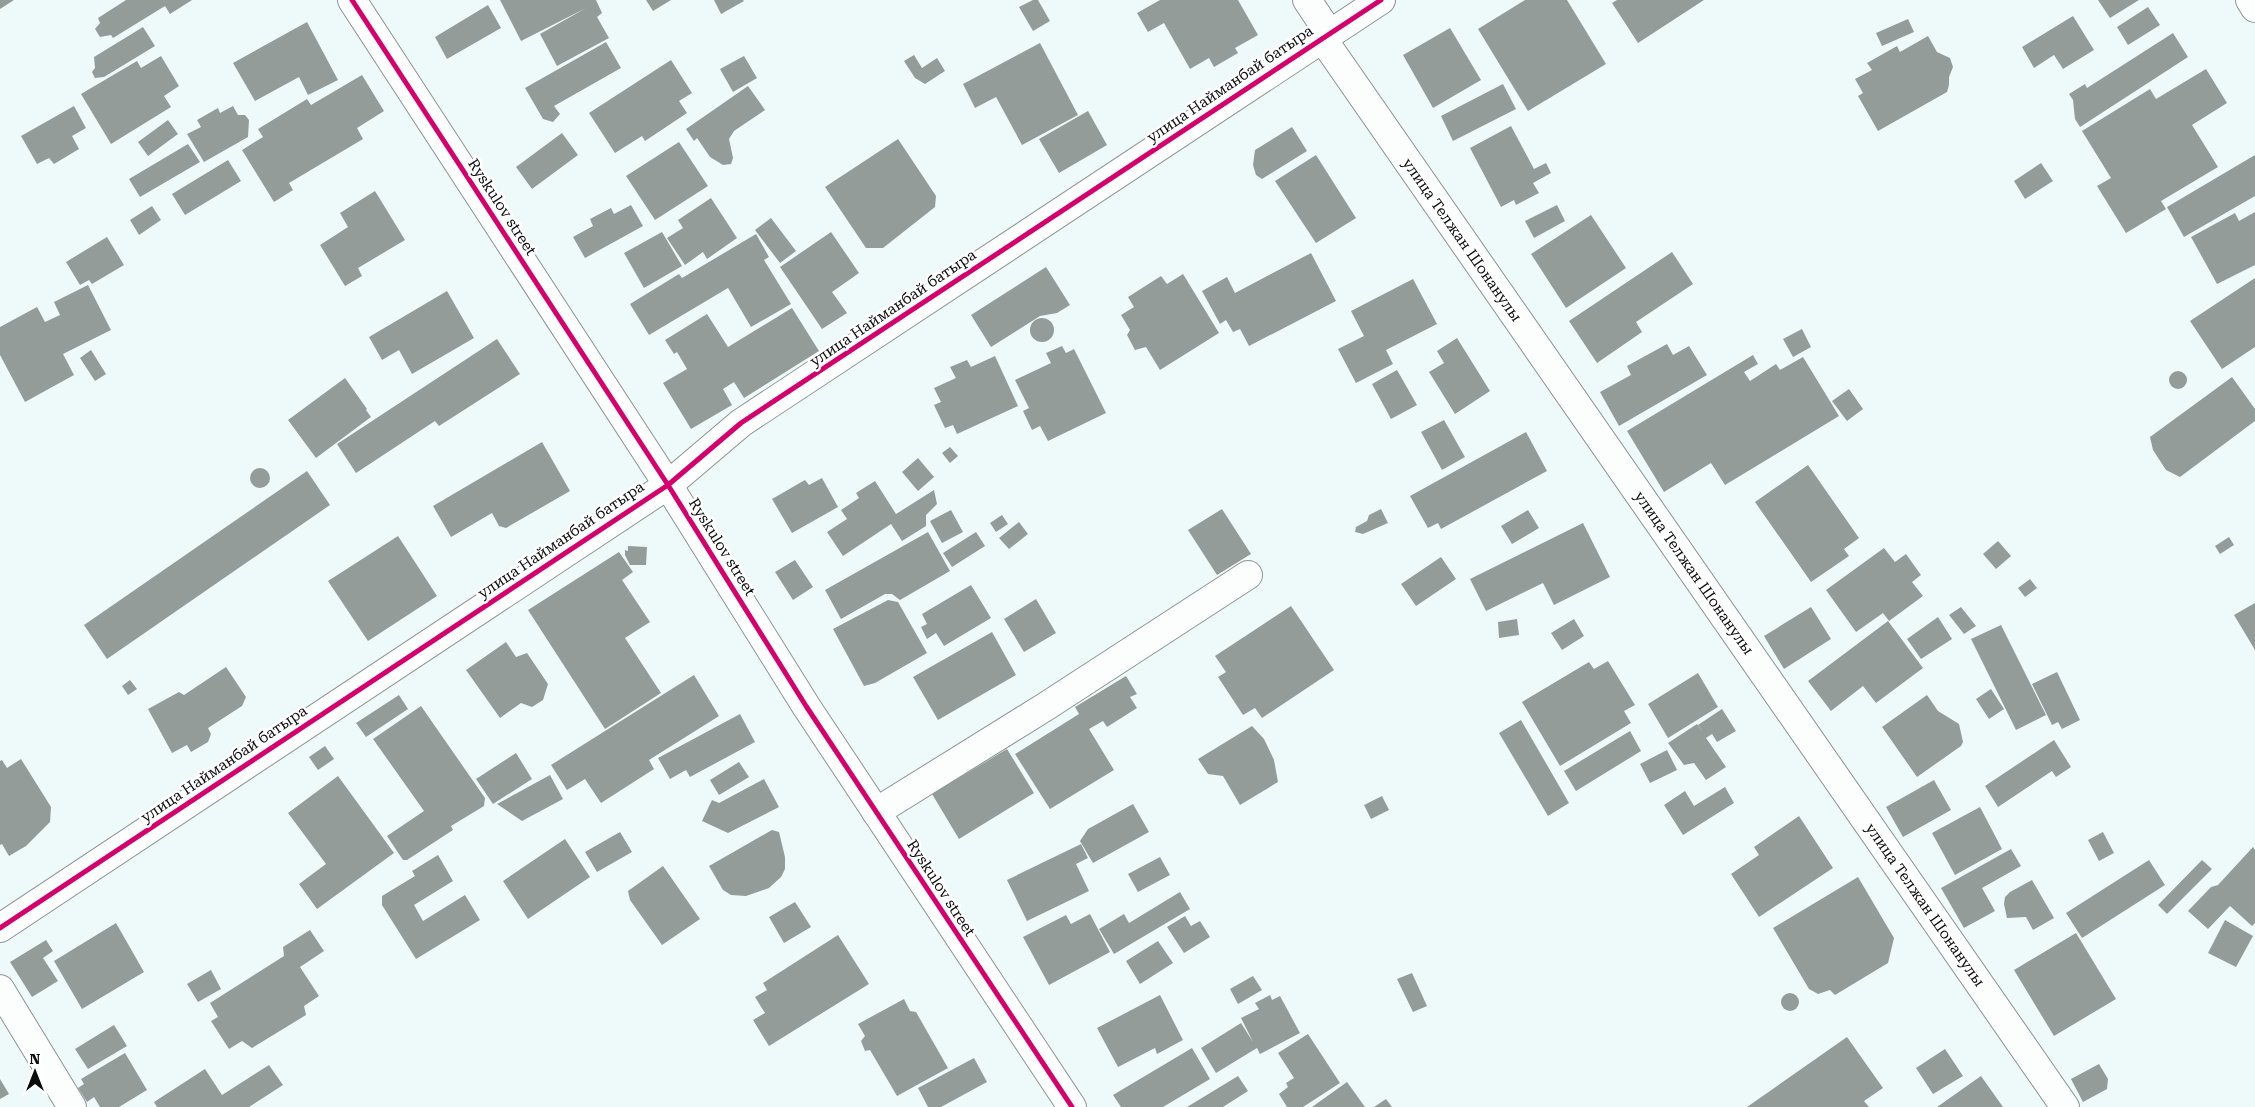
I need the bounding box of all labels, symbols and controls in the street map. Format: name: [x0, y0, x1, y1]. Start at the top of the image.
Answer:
street label: улица Найманбай батыра: [1143, 22, 1317, 146]
street label: Ryskulov street: [464, 155, 540, 259]
street label: улица Телжан Шонанулы: [1399, 155, 1525, 325]
street label: улица Найманбай батыра: [806, 246, 980, 370]
street label: улица Найманбай батыра: [474, 478, 648, 602]
street label: улица Телжан Шонанулы: [1631, 488, 1757, 658]
street label: Ryskulov street: [685, 495, 759, 599]
street label: улица Найманбай батыра: [137, 702, 311, 826]
street label: улица Телжан Шонанулы: [1862, 820, 1988, 990]
street label: Ryskulov street: [903, 836, 979, 940]
north arrow: [10, 1047, 60, 1097]
text: N: [30, 1051, 41, 1067]

